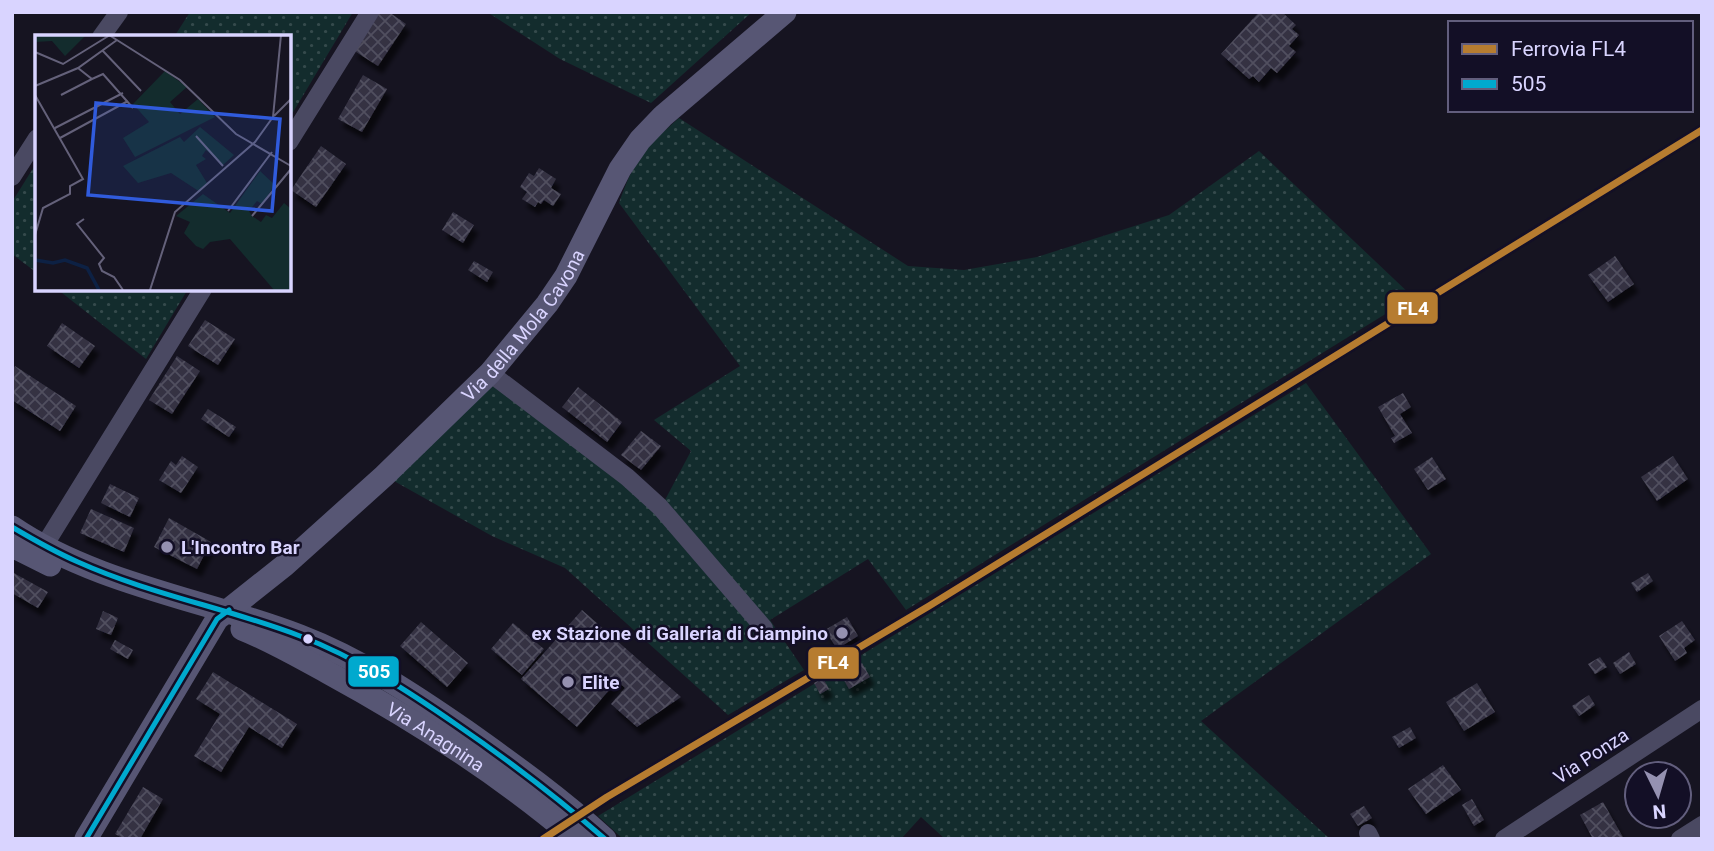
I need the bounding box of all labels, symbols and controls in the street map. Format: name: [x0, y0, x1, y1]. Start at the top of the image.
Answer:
legend: [1448, 21, 1693, 112]
inset map: [35, 35, 290, 290]
text: Ferrovia FL4: [1511, 37, 1626, 61]
text: 505: [1511, 72, 1546, 96]
street label: Via della Mola Cavona: [457, 245, 589, 406]
line badge: FL4: [1386, 291, 1439, 325]
text: FL4: [1397, 297, 1429, 320]
place label: L'Incontro Bar: [181, 536, 300, 559]
marker: L'Incontro Bar: [159, 539, 175, 555]
place label: ex Stazione di Galleria di Ciampino: [532, 622, 828, 645]
marker: ex Stazione di Galleria di Ciampino: [834, 625, 850, 641]
unlabelled marker: [301, 632, 315, 646]
line badge: FL4: [807, 646, 860, 680]
text: FL4: [817, 651, 849, 674]
line badge: 505: [347, 655, 400, 688]
text: 505: [358, 660, 390, 683]
place label: Elite: [582, 671, 619, 694]
marker: Elite: [560, 674, 576, 690]
street label: Via Anagnina: [383, 697, 489, 777]
street label: Via Ponza: [1549, 723, 1633, 789]
north arrow: [1623, 760, 1693, 830]
text: N: [1652, 799, 1667, 823]

